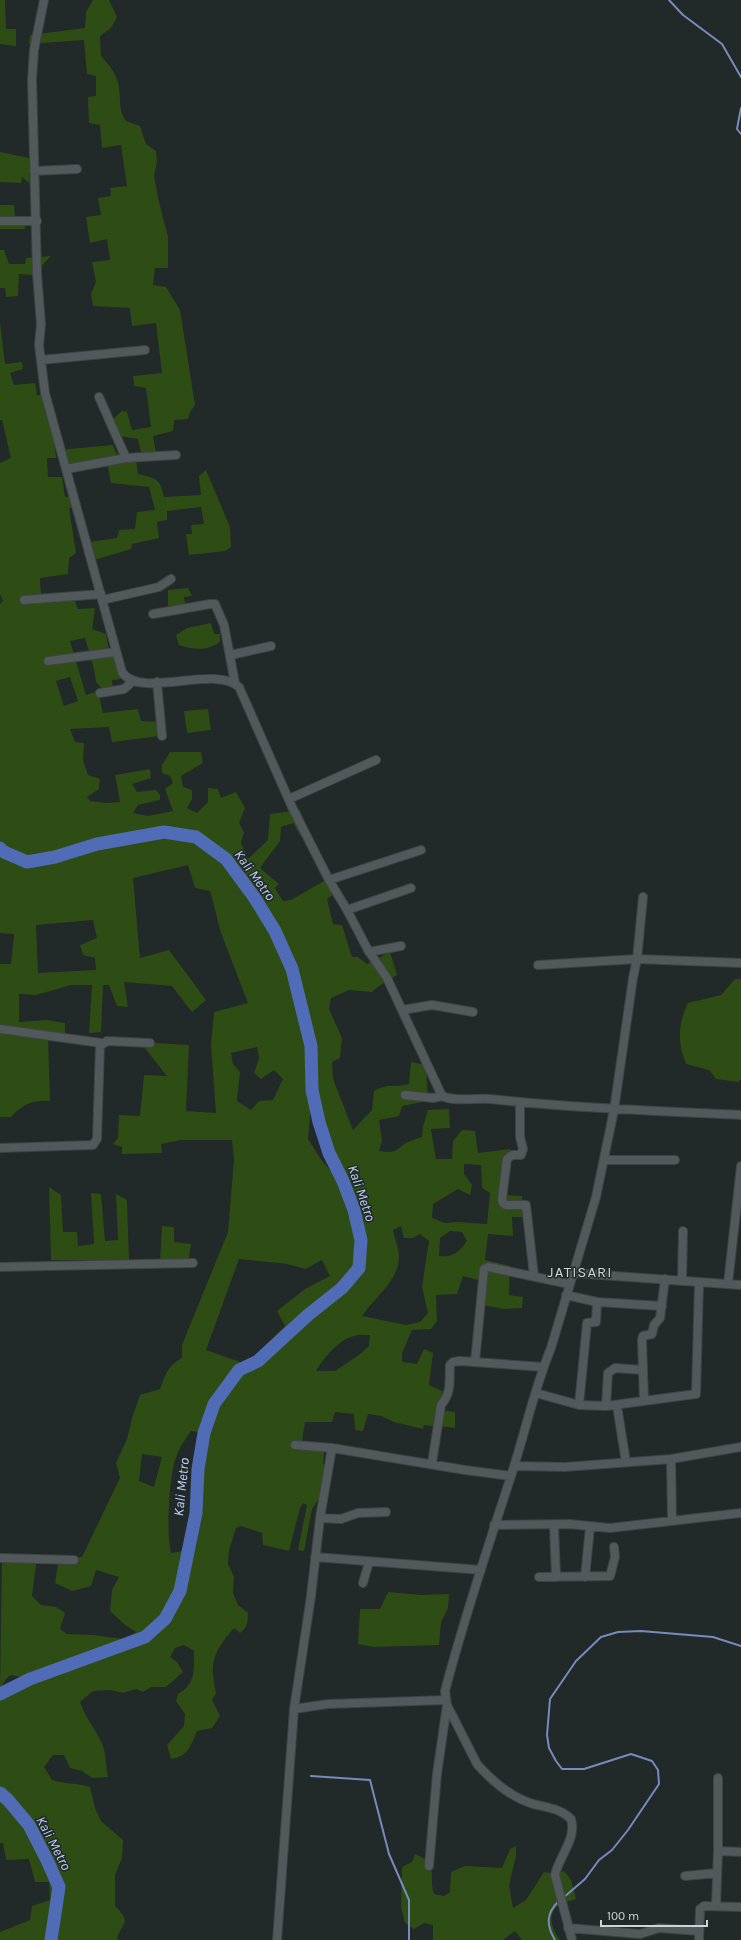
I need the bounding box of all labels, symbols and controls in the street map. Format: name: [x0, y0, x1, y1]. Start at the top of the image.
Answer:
water label: Kali Metro: [230, 847, 279, 904]
water label: Kali Metro: [344, 1163, 379, 1224]
district label: JATISARI: [548, 1263, 612, 1281]
water label: Kali Metro: [170, 1457, 193, 1517]
water label: Kali Metro: [32, 1813, 75, 1873]
scale bar: [601, 1902, 707, 1928]
text: 100 m: [607, 1909, 639, 1923]

